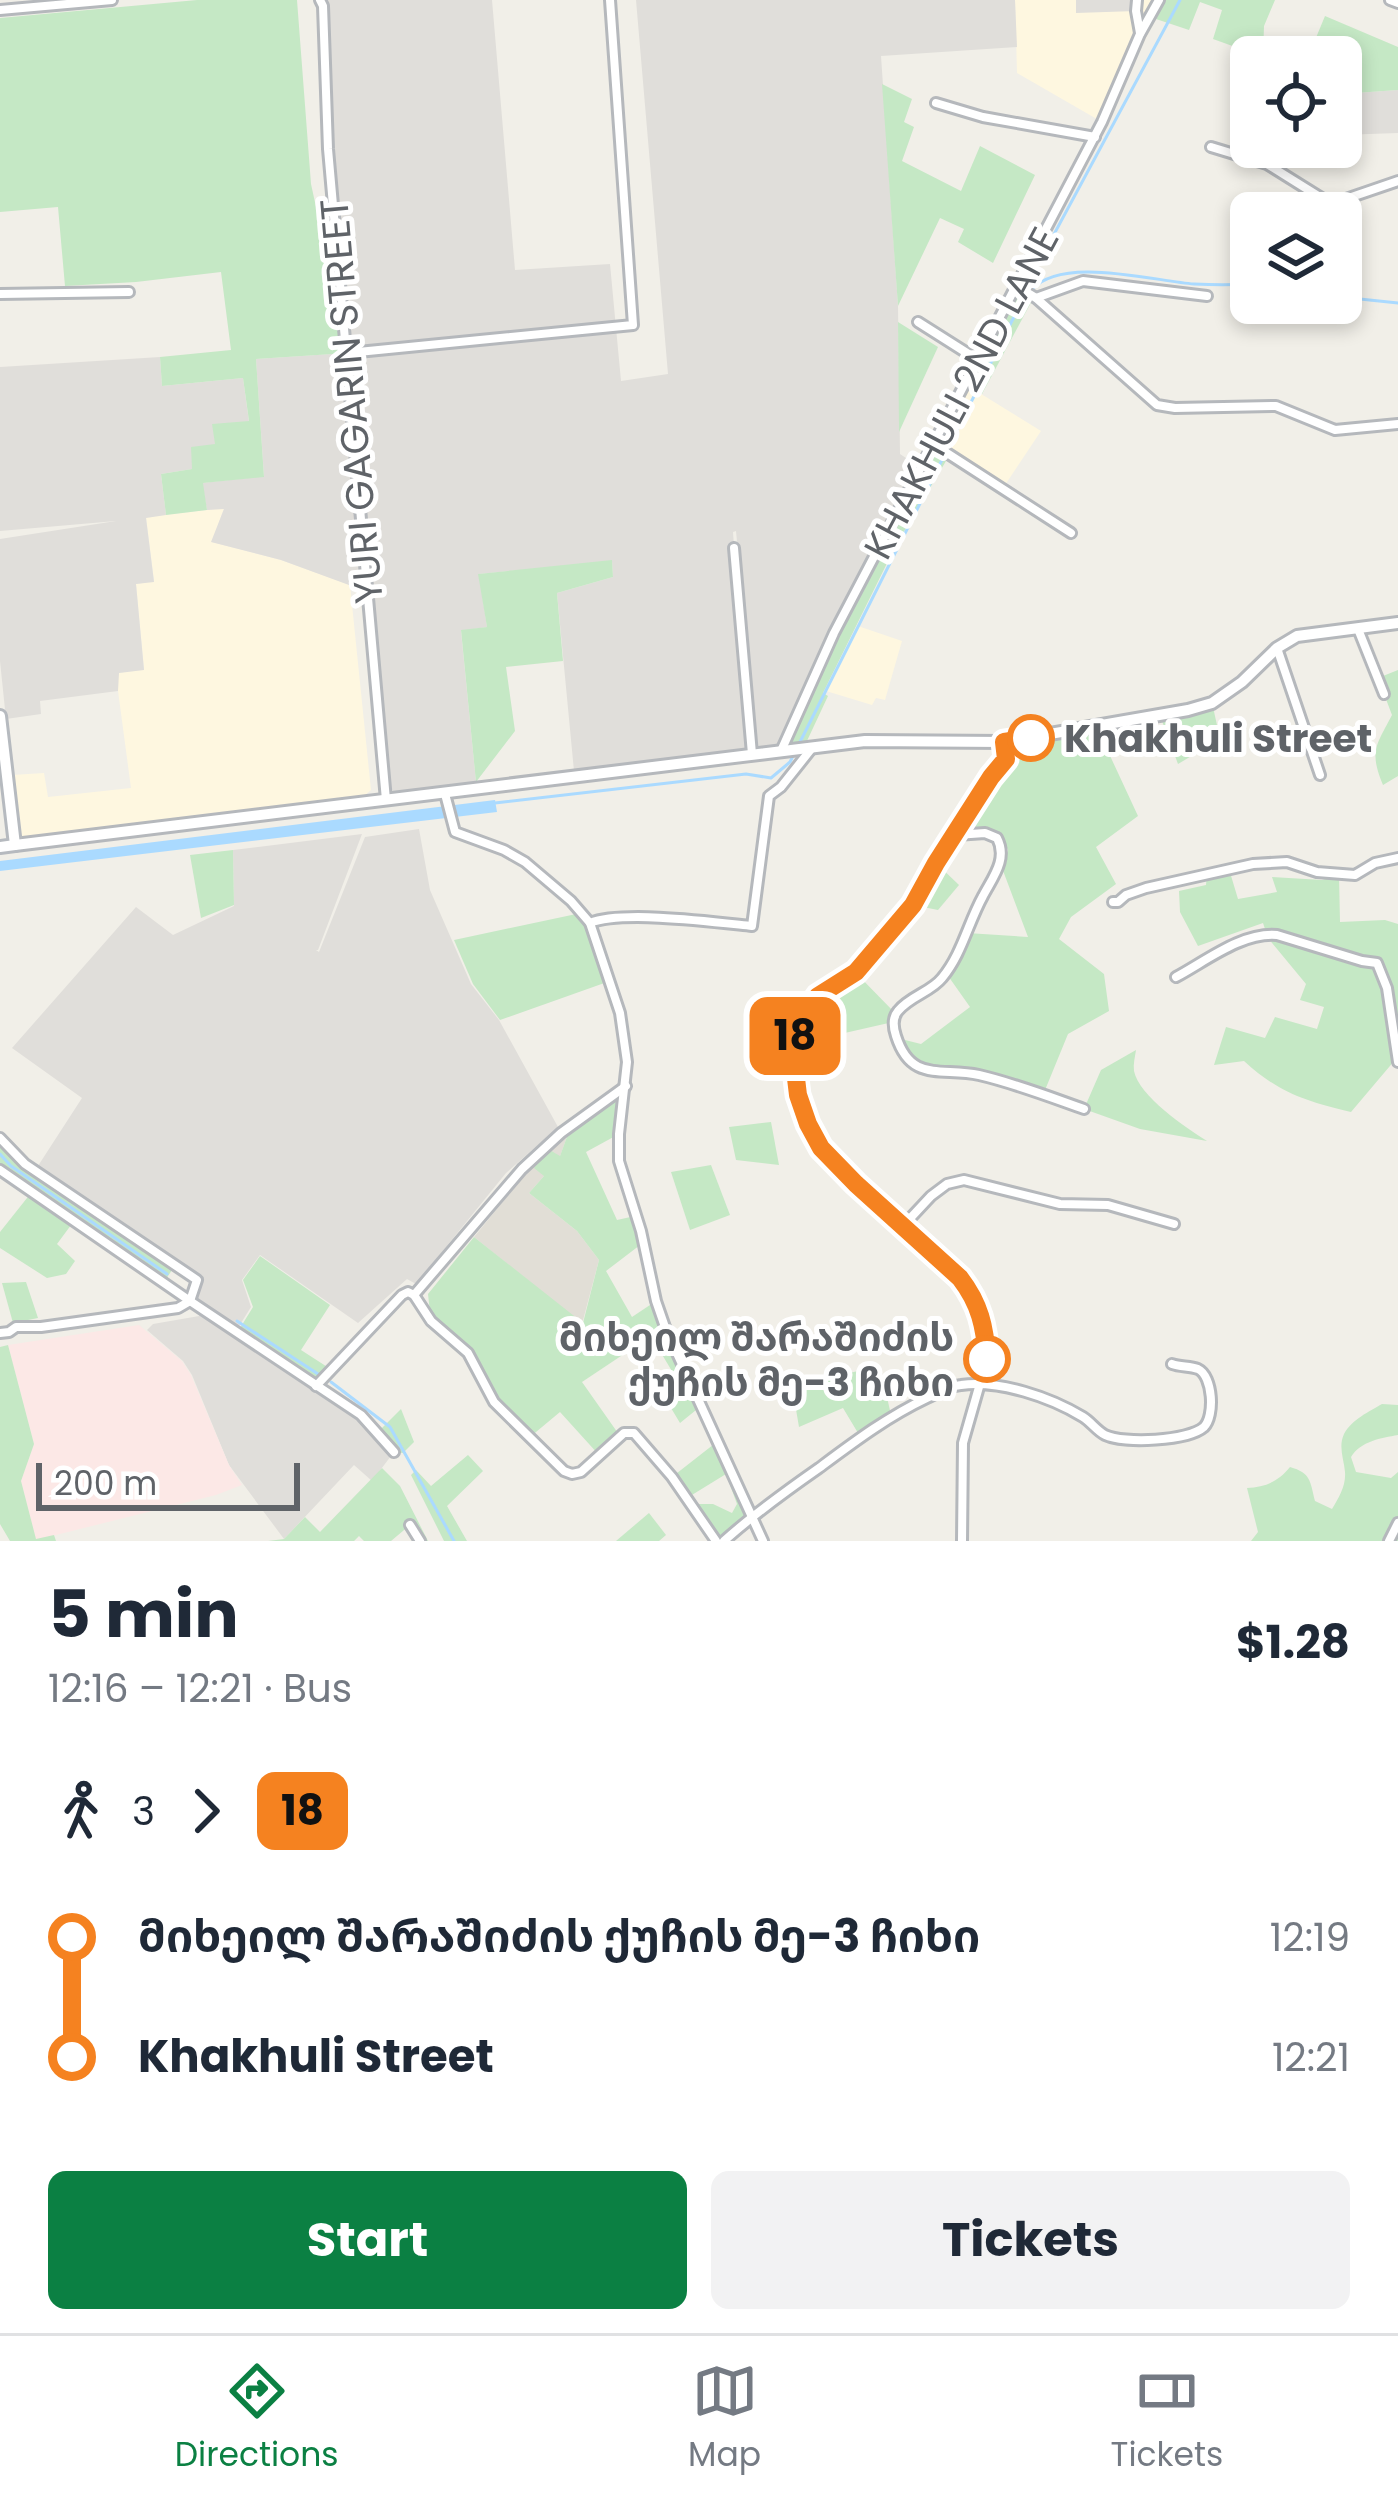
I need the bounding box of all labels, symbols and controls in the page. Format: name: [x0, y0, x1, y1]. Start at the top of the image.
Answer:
map controls: [1230, 36, 1362, 324]
button: locate: [1230, 36, 1362, 168]
button: layers: [1230, 192, 1362, 324]
street label: YURI GAGARIN STREET: [306, 196, 397, 606]
street label: KHAKHULI 2ND LANE: [851, 218, 1072, 569]
place label: Khakhuli Street: [1064, 711, 1372, 766]
marker: Khakhuli Street: [1009, 716, 1053, 760]
line badge: 18: [741, 997, 849, 1075]
text: 18: [773, 1006, 817, 1065]
place label: მიხეილ შარაშიძის ქუჩის მე-3 ჩიხი: [559, 1310, 954, 1410]
marker: მიხეილ შარაშიძის ქუჩის მე-3 ჩიხი: [965, 1337, 1009, 1381]
scale bar: [36, 1457, 300, 1510]
text: 200 m: [54, 1460, 157, 1507]
text: 5 min: [48, 1568, 239, 1660]
text: $1.28: [1236, 1611, 1350, 1674]
text: 12:16 – 12:21 · Bus: [48, 1661, 352, 1716]
icon: walk: [48, 1778, 114, 1844]
icon: forward: [173, 1778, 239, 1844]
text: 18: [281, 1781, 324, 1840]
text: 3: [132, 1784, 155, 1839]
text: მიხეილ შარაშიძის ქუჩის მე-3 ჩიხი: [138, 1905, 980, 1968]
text: 12:19: [1270, 1910, 1350, 1965]
text: Khakhuli Street: [138, 2025, 494, 2088]
text: 12:21: [1272, 2030, 1350, 2085]
button: Start: [48, 2171, 687, 2309]
button: Tickets: [711, 2171, 1350, 2309]
tab: Directions: [175, 2358, 339, 2480]
tab: Map: [688, 2358, 761, 2480]
tab: Tickets: [1111, 2358, 1223, 2480]

